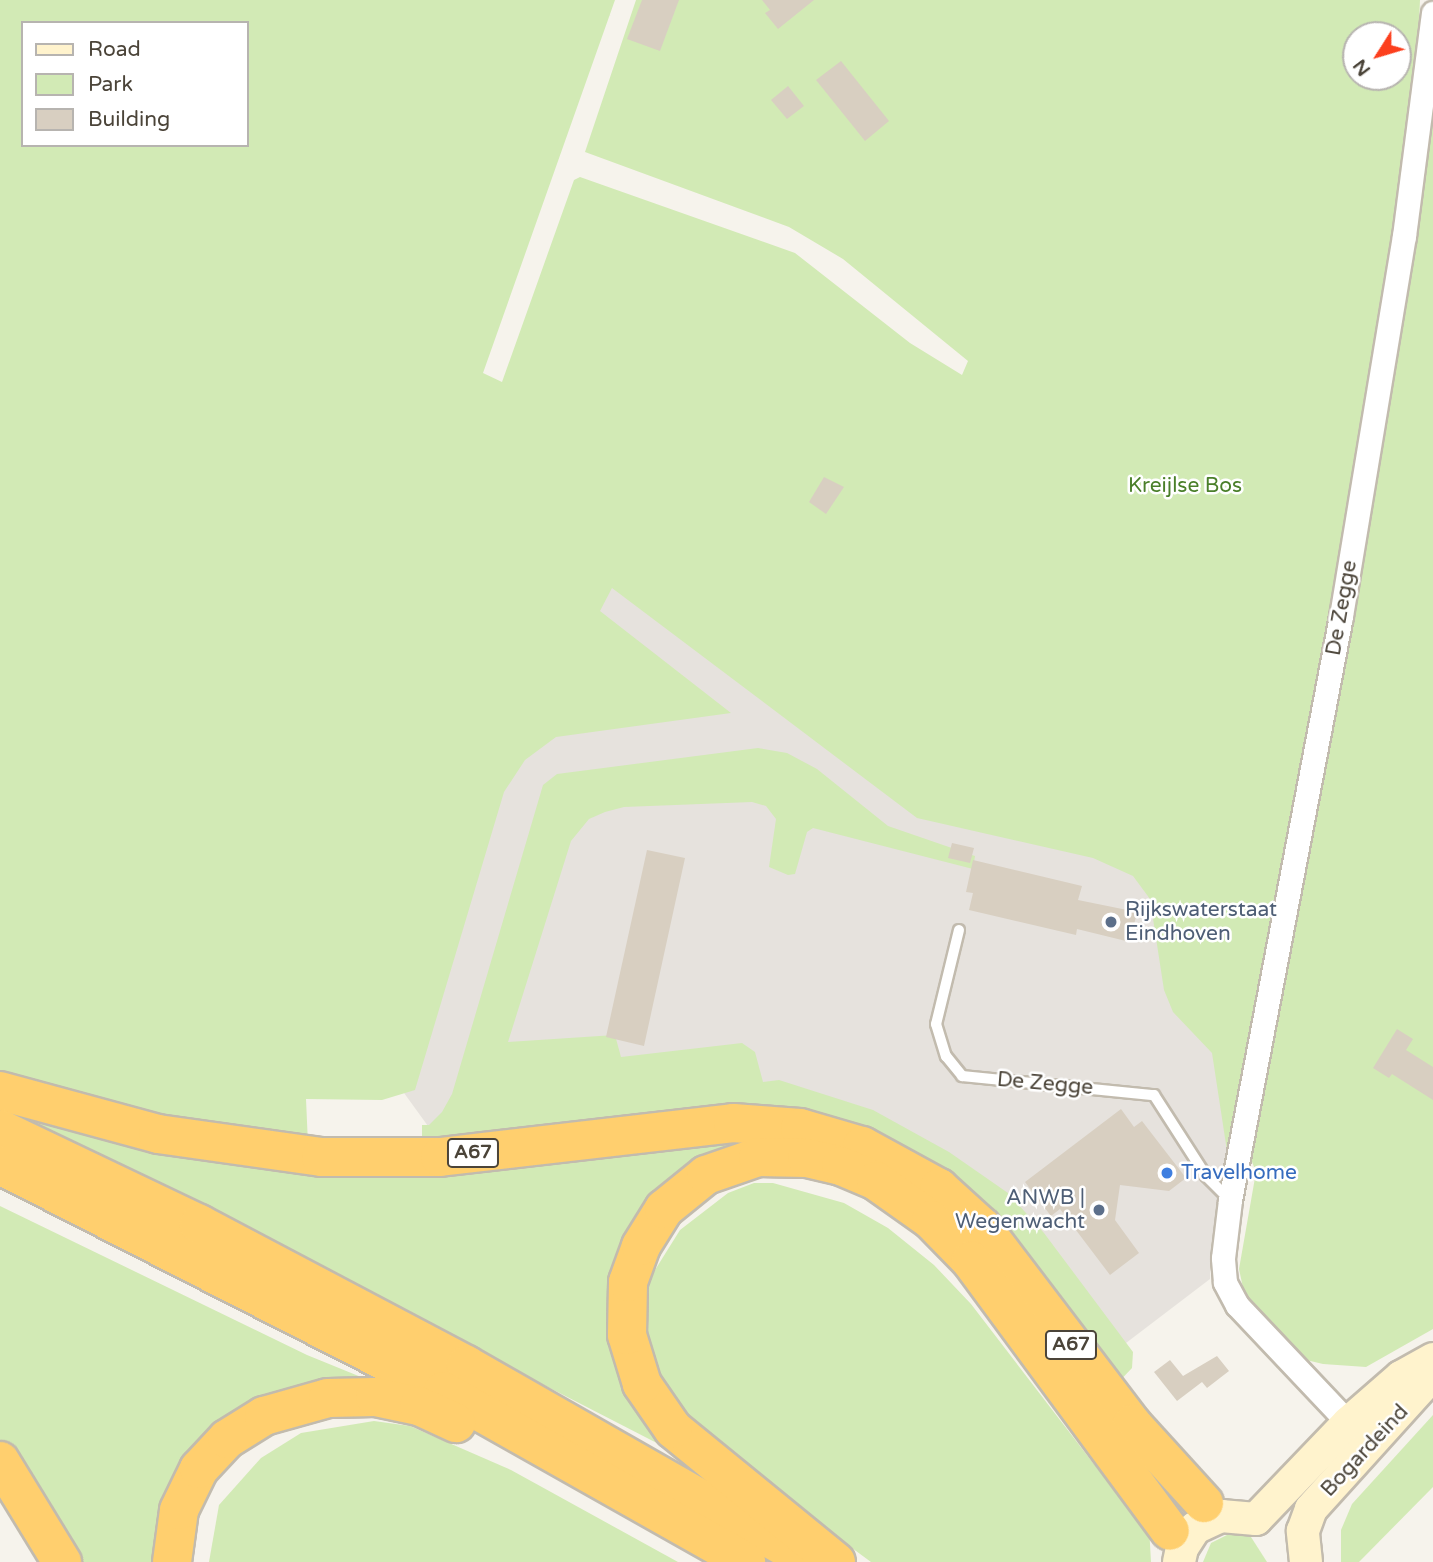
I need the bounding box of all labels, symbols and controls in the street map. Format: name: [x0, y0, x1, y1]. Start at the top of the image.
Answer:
legend: [21, 21, 248, 147]
north arrow: [1342, 21, 1412, 91]
text: Road: [88, 37, 141, 62]
text: N: [1348, 55, 1375, 80]
text: Park: [88, 72, 133, 97]
text: Building: [88, 107, 170, 132]
park label: Kreijlse Bos: [1128, 473, 1242, 499]
street label: De Zegge: [1321, 558, 1363, 658]
place label: Rijkswaterstaat Eindhoven: [1125, 897, 1277, 947]
marker: Rijkswaterstaat Eindhoven: [1103, 914, 1119, 930]
street label: De Zegge: [996, 1067, 1094, 1101]
road number: A67: [447, 1138, 499, 1168]
place label: Travelhome: [1181, 1160, 1297, 1186]
marker: Travelhome: [1159, 1165, 1175, 1181]
place label: ANWB | Wegenwacht: [955, 1185, 1085, 1235]
marker: ANWB | Wegenwacht: [1091, 1202, 1107, 1218]
road number: A67: [1045, 1330, 1097, 1360]
street label: Bogardeind: [1316, 1400, 1414, 1502]

